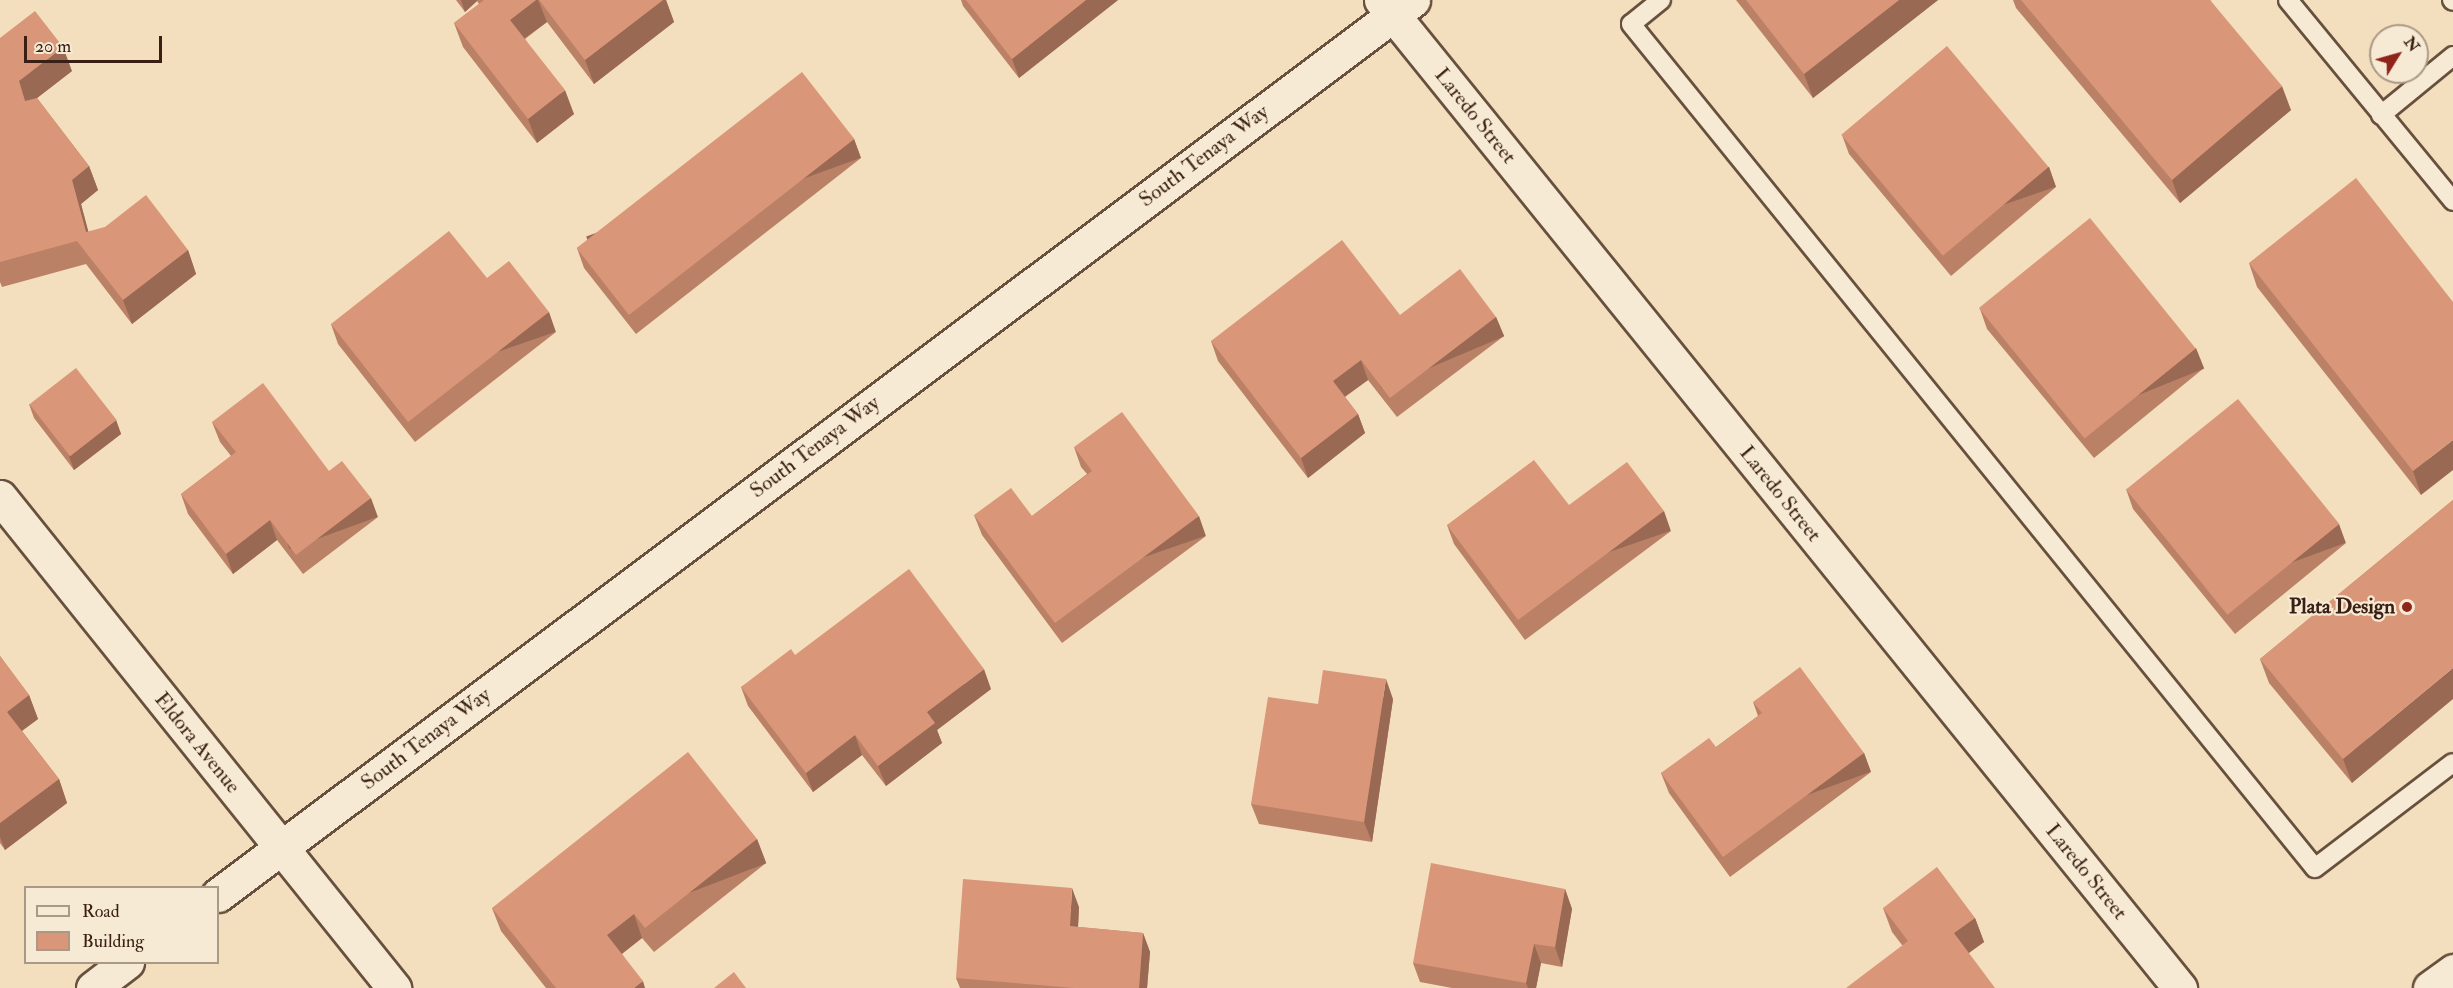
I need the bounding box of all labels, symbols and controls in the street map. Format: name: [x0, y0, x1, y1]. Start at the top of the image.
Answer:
scale bar: [27, 24, 165, 62]
north arrow: [2369, 24, 2429, 84]
text: N: [2399, 33, 2424, 56]
text: 20 m: [35, 35, 71, 58]
street label: Laredo Street: [1429, 63, 1521, 169]
street label: South Tenaya Way: [1134, 99, 1274, 213]
street label: South Tenaya Way: [745, 390, 885, 504]
street label: Laredo Street: [1734, 441, 1826, 547]
place label: Plata Design: [2289, 594, 2395, 620]
marker: Plata Design: [2400, 600, 2414, 614]
street label: South Tenaya Way: [356, 682, 496, 796]
street label: Eldora Avenue: [149, 687, 245, 799]
street label: Laredo Street: [2040, 819, 2132, 925]
legend: [24, 886, 219, 964]
text: Road: [82, 900, 120, 923]
text: Building: [82, 930, 144, 953]

